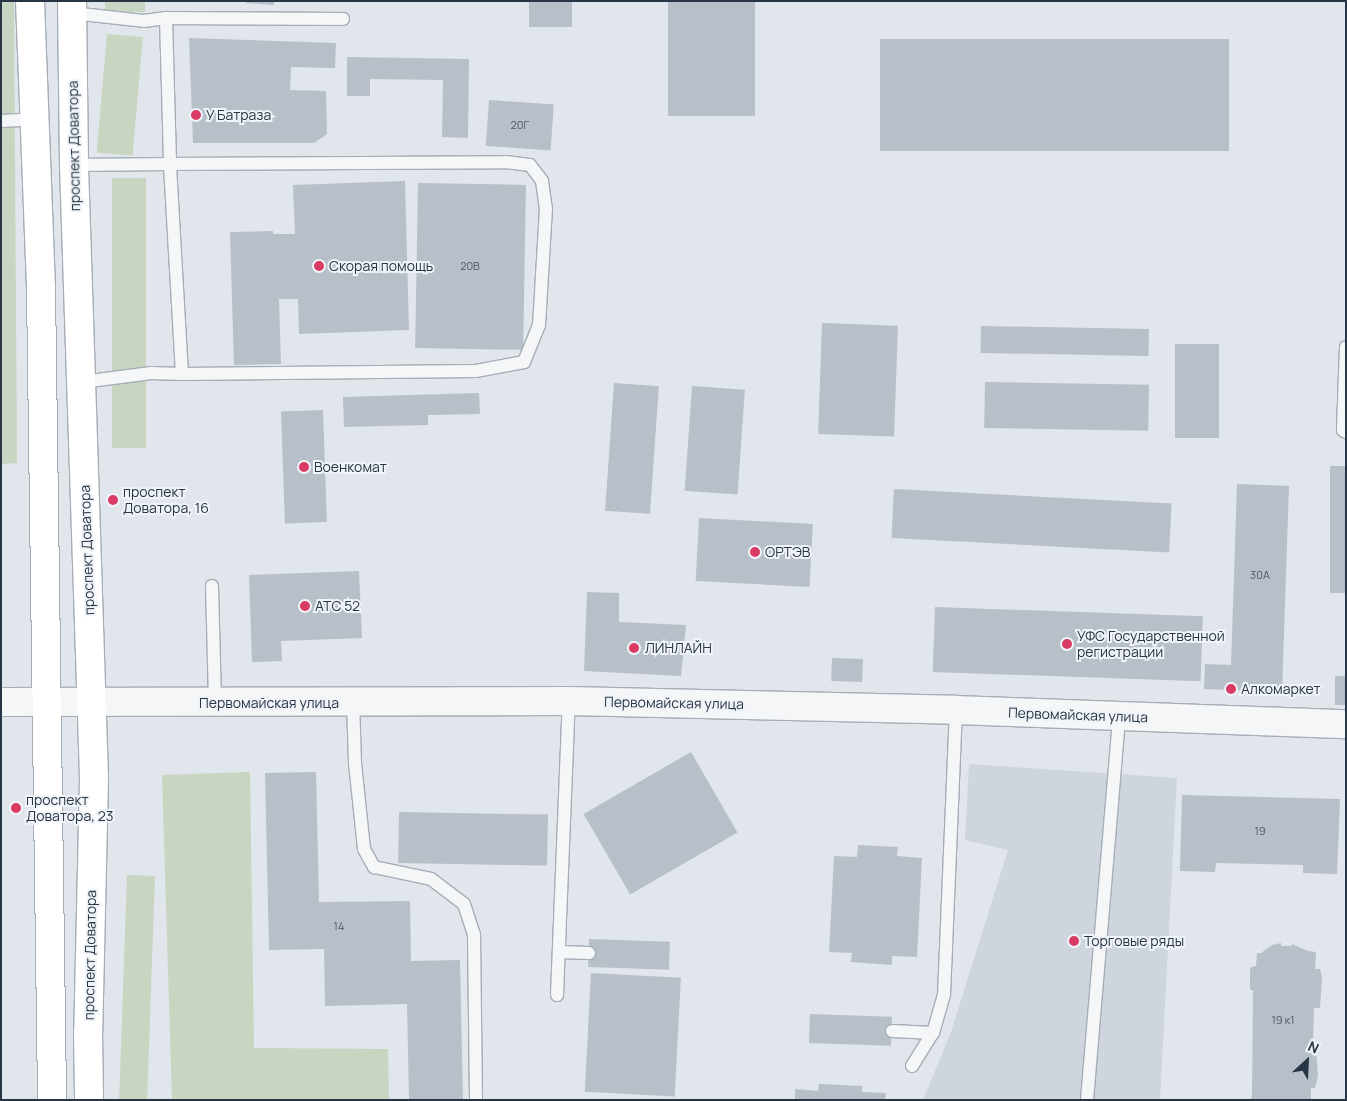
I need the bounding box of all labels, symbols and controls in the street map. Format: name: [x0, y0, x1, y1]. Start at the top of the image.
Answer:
street label: проспект Доватора: [64, 81, 84, 211]
place label: У Батраза: [206, 107, 272, 123]
marker: У Батраза: [190, 109, 202, 121]
house number: 20Г: [511, 118, 529, 132]
place label: Скорая помощь: [329, 258, 433, 274]
house number: 20В: [460, 259, 480, 273]
marker: Скорая помощь: [313, 260, 325, 272]
place label: Военкомат: [314, 459, 387, 475]
marker: Военкомат: [298, 461, 310, 473]
place label: проспект Доватора, 16: [123, 484, 209, 516]
street label: проспект Доватора: [76, 485, 98, 615]
marker: проспект Доватора, 16: [107, 494, 119, 506]
place label: ОРТЭВ: [765, 544, 810, 560]
marker: ОРТЭВ: [749, 546, 761, 558]
house number: 30А: [1250, 568, 1270, 582]
place label: АТС 52: [315, 598, 360, 614]
marker: АТС 52: [299, 600, 311, 612]
place label: УФС Государственной регистрации: [1077, 628, 1225, 660]
marker: УФС Государственной регистрации: [1061, 638, 1073, 650]
place label: ЛИНЛАЙН: [645, 640, 712, 656]
marker: ЛИНЛАЙН: [627, 641, 641, 655]
place label: Алкомаркет: [1241, 681, 1321, 697]
marker: Алкомаркет: [1225, 683, 1237, 695]
street label: Первомайская улица: [604, 693, 744, 713]
street label: Первомайская улица: [199, 695, 339, 711]
street label: Первомайская улица: [1008, 704, 1148, 726]
place label: проспект Доватора, 23: [26, 792, 113, 824]
marker: проспект Доватора, 23: [10, 802, 22, 814]
house number: 19: [1254, 824, 1266, 838]
street label: проспект Доватора: [80, 890, 100, 1020]
house number: 14: [334, 919, 344, 933]
place label: Торговые ряды: [1084, 933, 1184, 949]
marker: Торговые ряды: [1068, 935, 1080, 947]
house number: 19 к1: [1271, 1013, 1295, 1027]
north arrow: [1282, 1036, 1332, 1086]
text: N: [1305, 1036, 1322, 1058]

